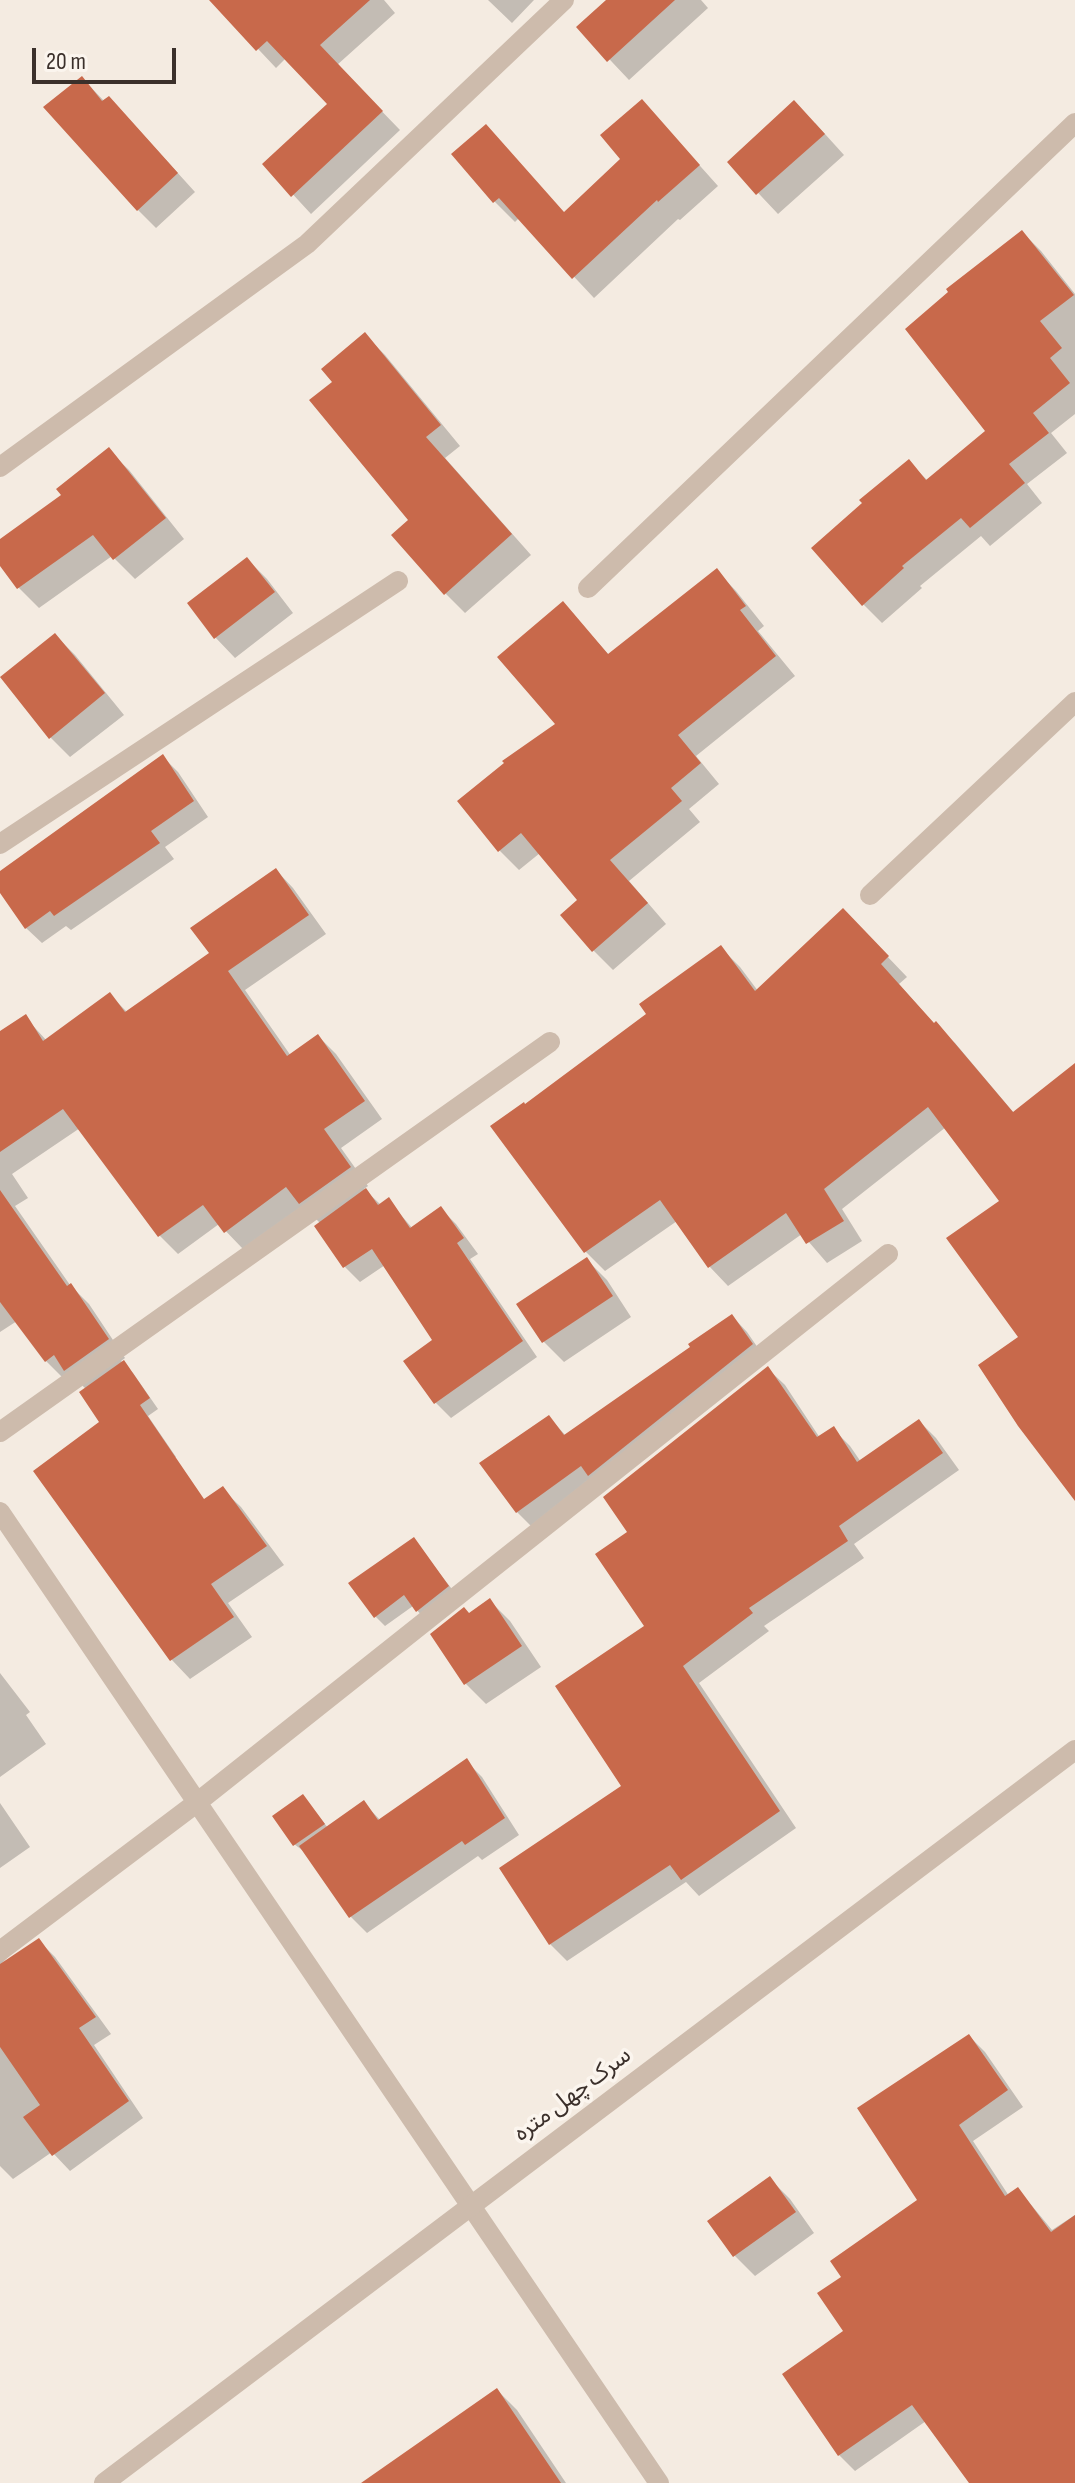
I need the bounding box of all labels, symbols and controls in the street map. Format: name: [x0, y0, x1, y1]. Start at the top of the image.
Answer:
scale bar: [36, 32, 180, 82]
text: 20 m: [46, 47, 86, 76]
street label: سرک چهل متره: [509, 2041, 637, 2149]

